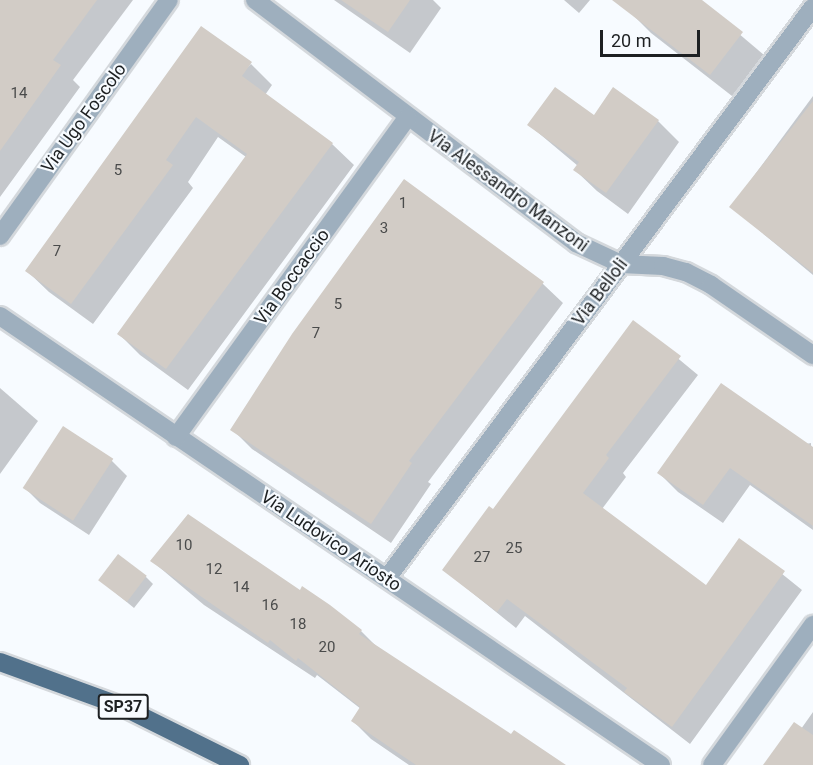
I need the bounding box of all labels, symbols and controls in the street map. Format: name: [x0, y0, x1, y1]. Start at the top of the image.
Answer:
scale bar: [603, 18, 704, 56]
text: 20 m: [611, 30, 651, 51]
street label: Via Ugo Foscolo: [37, 59, 131, 177]
house number: 14: [11, 85, 27, 103]
street label: Via Alessandro Manzoni: [423, 125, 593, 257]
house number: 5: [114, 162, 122, 180]
house number: 1: [399, 195, 407, 213]
house number: 3: [380, 220, 388, 238]
street label: Via Boccaccio: [250, 225, 334, 329]
house number: 7: [53, 243, 61, 261]
street label: Via Belloli: [568, 254, 632, 330]
house number: 5: [334, 296, 342, 314]
house number: 7: [312, 325, 320, 343]
street label: Via Ludovico Ariosto: [257, 486, 405, 596]
house number: 10: [176, 537, 192, 555]
house number: 25: [506, 540, 522, 558]
house number: 27: [474, 549, 490, 567]
house number: 12: [206, 561, 222, 579]
house number: 14: [233, 579, 249, 597]
house number: 16: [262, 597, 278, 615]
house number: 18: [290, 616, 306, 634]
house number: 20: [319, 639, 335, 657]
road number: SP37: [98, 694, 148, 720]

